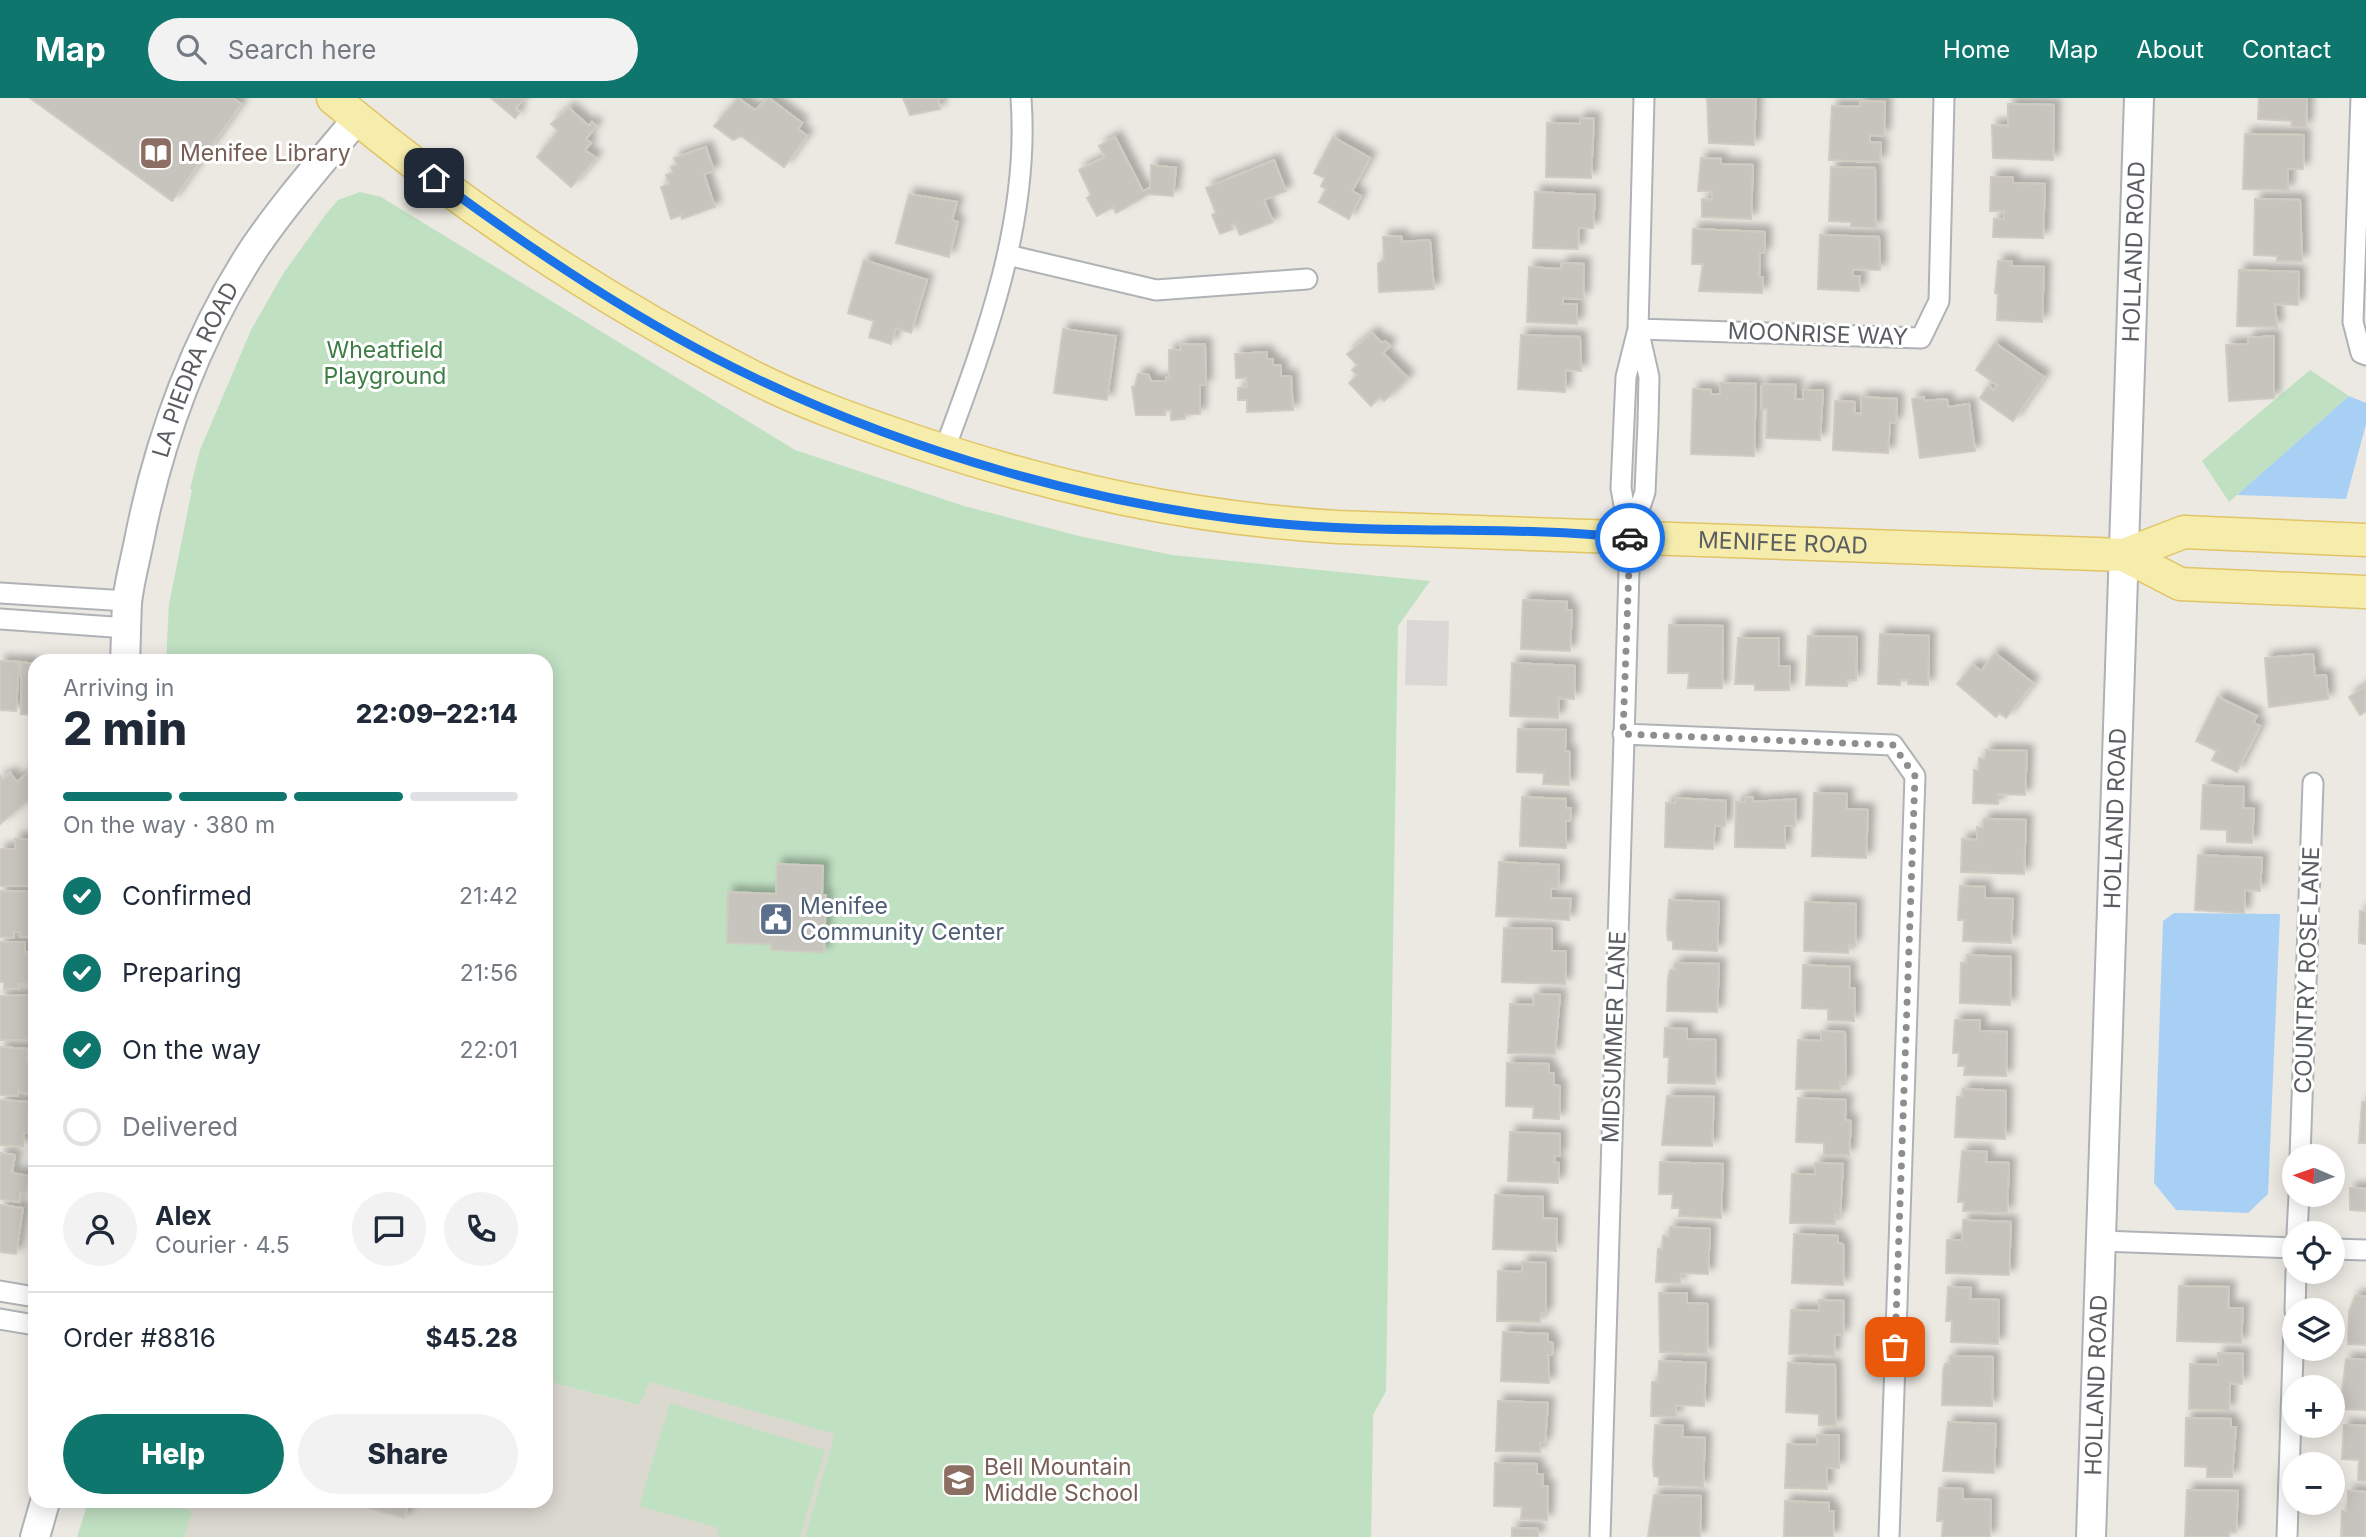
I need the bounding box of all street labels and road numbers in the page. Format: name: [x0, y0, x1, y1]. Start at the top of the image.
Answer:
street label: HOLLAND ROAD: [2117, 161, 2151, 343]
street label: LA PIEDRA ROAD: [146, 277, 245, 461]
street label: MOONRISE WAY: [1727, 317, 1909, 351]
street label: MENIFEE ROAD: [1698, 526, 1868, 560]
street label: HOLLAND ROAD: [2098, 727, 2132, 909]
street label: COUNTRY ROSE LANE: [2289, 846, 2325, 1094]
street label: MIDSUMMER LANE: [1596, 931, 1632, 1143]
street label: HOLLAND ROAD: [2079, 1294, 2113, 1476]

